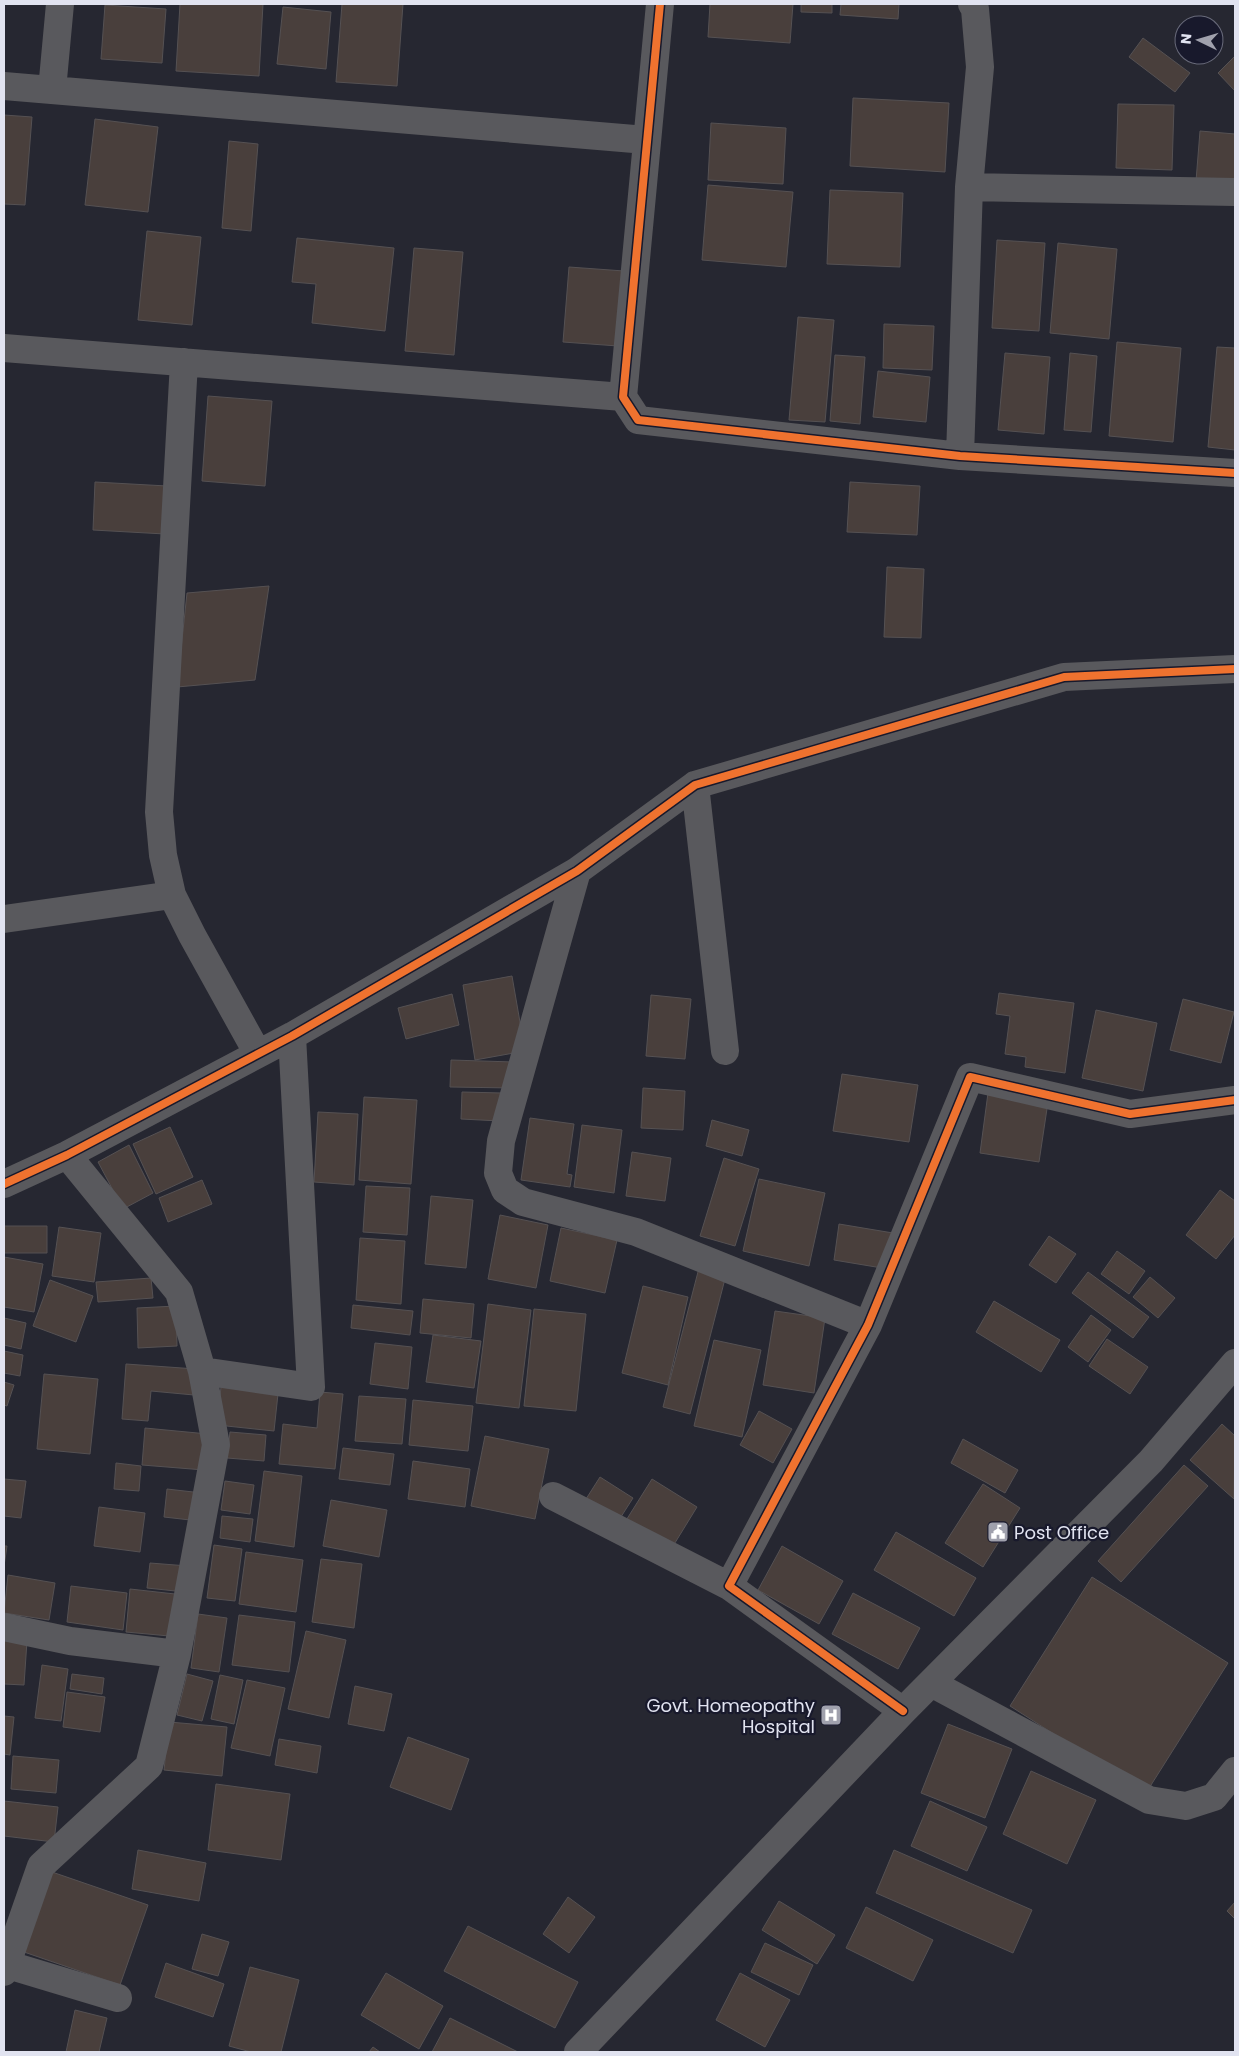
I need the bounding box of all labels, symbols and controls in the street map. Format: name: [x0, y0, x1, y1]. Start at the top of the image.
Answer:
north arrow: [1174, 15, 1224, 65]
text: N: [1176, 33, 1196, 45]
public building icon: Post Office: [986, 1520, 1010, 1544]
place label: Post Office: [1014, 1520, 1109, 1545]
place label: Govt. Homeopathy Hospital: [647, 1693, 815, 1739]
hospital icon: Govt. Homeopathy Hospital: [819, 1703, 843, 1727]

